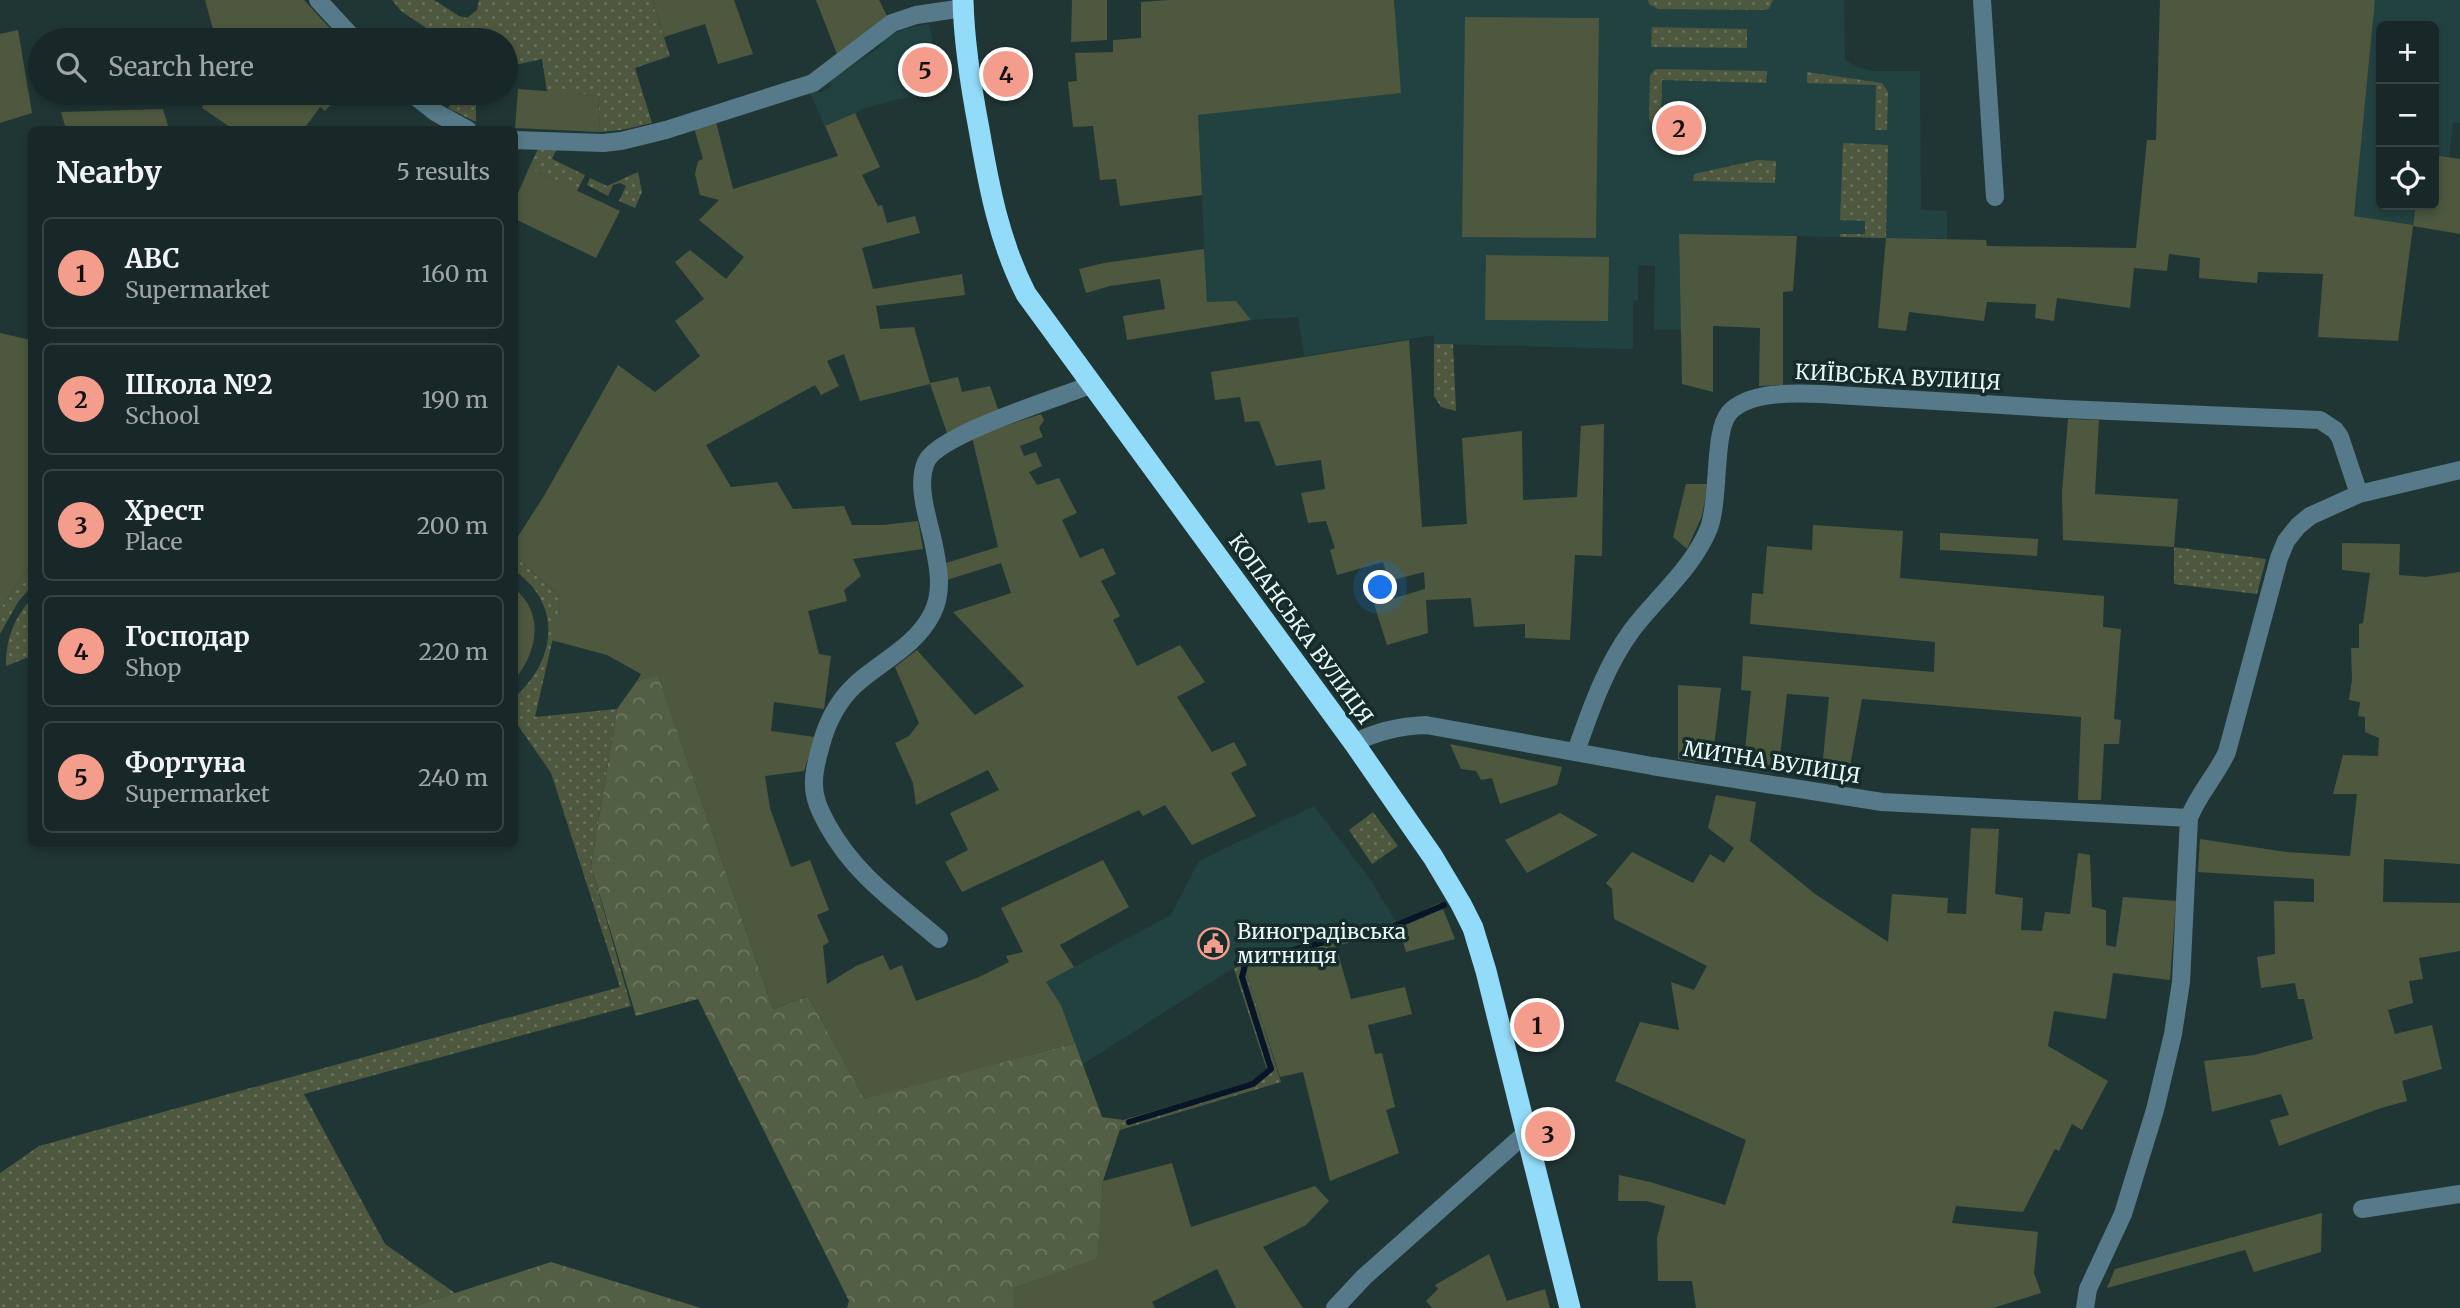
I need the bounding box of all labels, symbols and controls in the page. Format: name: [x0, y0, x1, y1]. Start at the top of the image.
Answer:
map controls: [2376, 21, 2439, 210]
button: +: [2376, 21, 2439, 84]
search box: [28, 28, 518, 105]
pin: 5: [902, 44, 948, 96]
icon: search: [52, 48, 90, 86]
pin: 4: [983, 48, 1029, 100]
text: Search here: [108, 50, 254, 83]
button: −: [2376, 84, 2439, 147]
pin: 2: [1656, 102, 1702, 154]
button: locate: [2376, 147, 2439, 210]
text: Nearby: [56, 153, 162, 191]
text: 5 results: [396, 157, 490, 186]
text: ABC: [125, 242, 180, 275]
text: 1: [76, 259, 86, 288]
text: 160 m: [422, 259, 488, 288]
text: Supermarket: [125, 275, 270, 304]
street label: КИЇВСЬКА ВУЛИЦЯ: [1794, 358, 2002, 396]
text: Школа №2: [125, 368, 273, 401]
text: 2: [74, 385, 88, 414]
text: 190 m: [422, 385, 488, 414]
text: School: [125, 401, 200, 430]
text: Хрест: [125, 494, 204, 527]
text: 3: [74, 511, 88, 540]
text: 200 m: [417, 511, 488, 540]
text: Place: [125, 527, 182, 556]
street label: КОПАНСЬКА ВУЛИЦЯ: [1223, 528, 1379, 730]
your location: [1363, 570, 1397, 604]
text: Господар: [125, 620, 250, 653]
text: 4: [74, 637, 88, 666]
text: 220 m: [418, 637, 488, 666]
text: Shop: [125, 653, 181, 682]
street label: МИТНА ВУЛИЦЯ: [1681, 735, 1863, 789]
text: Фортуна: [125, 746, 246, 779]
text: 5: [74, 763, 88, 792]
text: 240 m: [418, 763, 488, 792]
text: Supermarket: [125, 779, 270, 808]
place label: Виноградівська митниця: [1237, 918, 1406, 969]
public building icon: Виноградівська митниця: [1197, 926, 1231, 960]
pin: 1: [1514, 999, 1560, 1051]
pin: 3: [1525, 1108, 1571, 1160]

